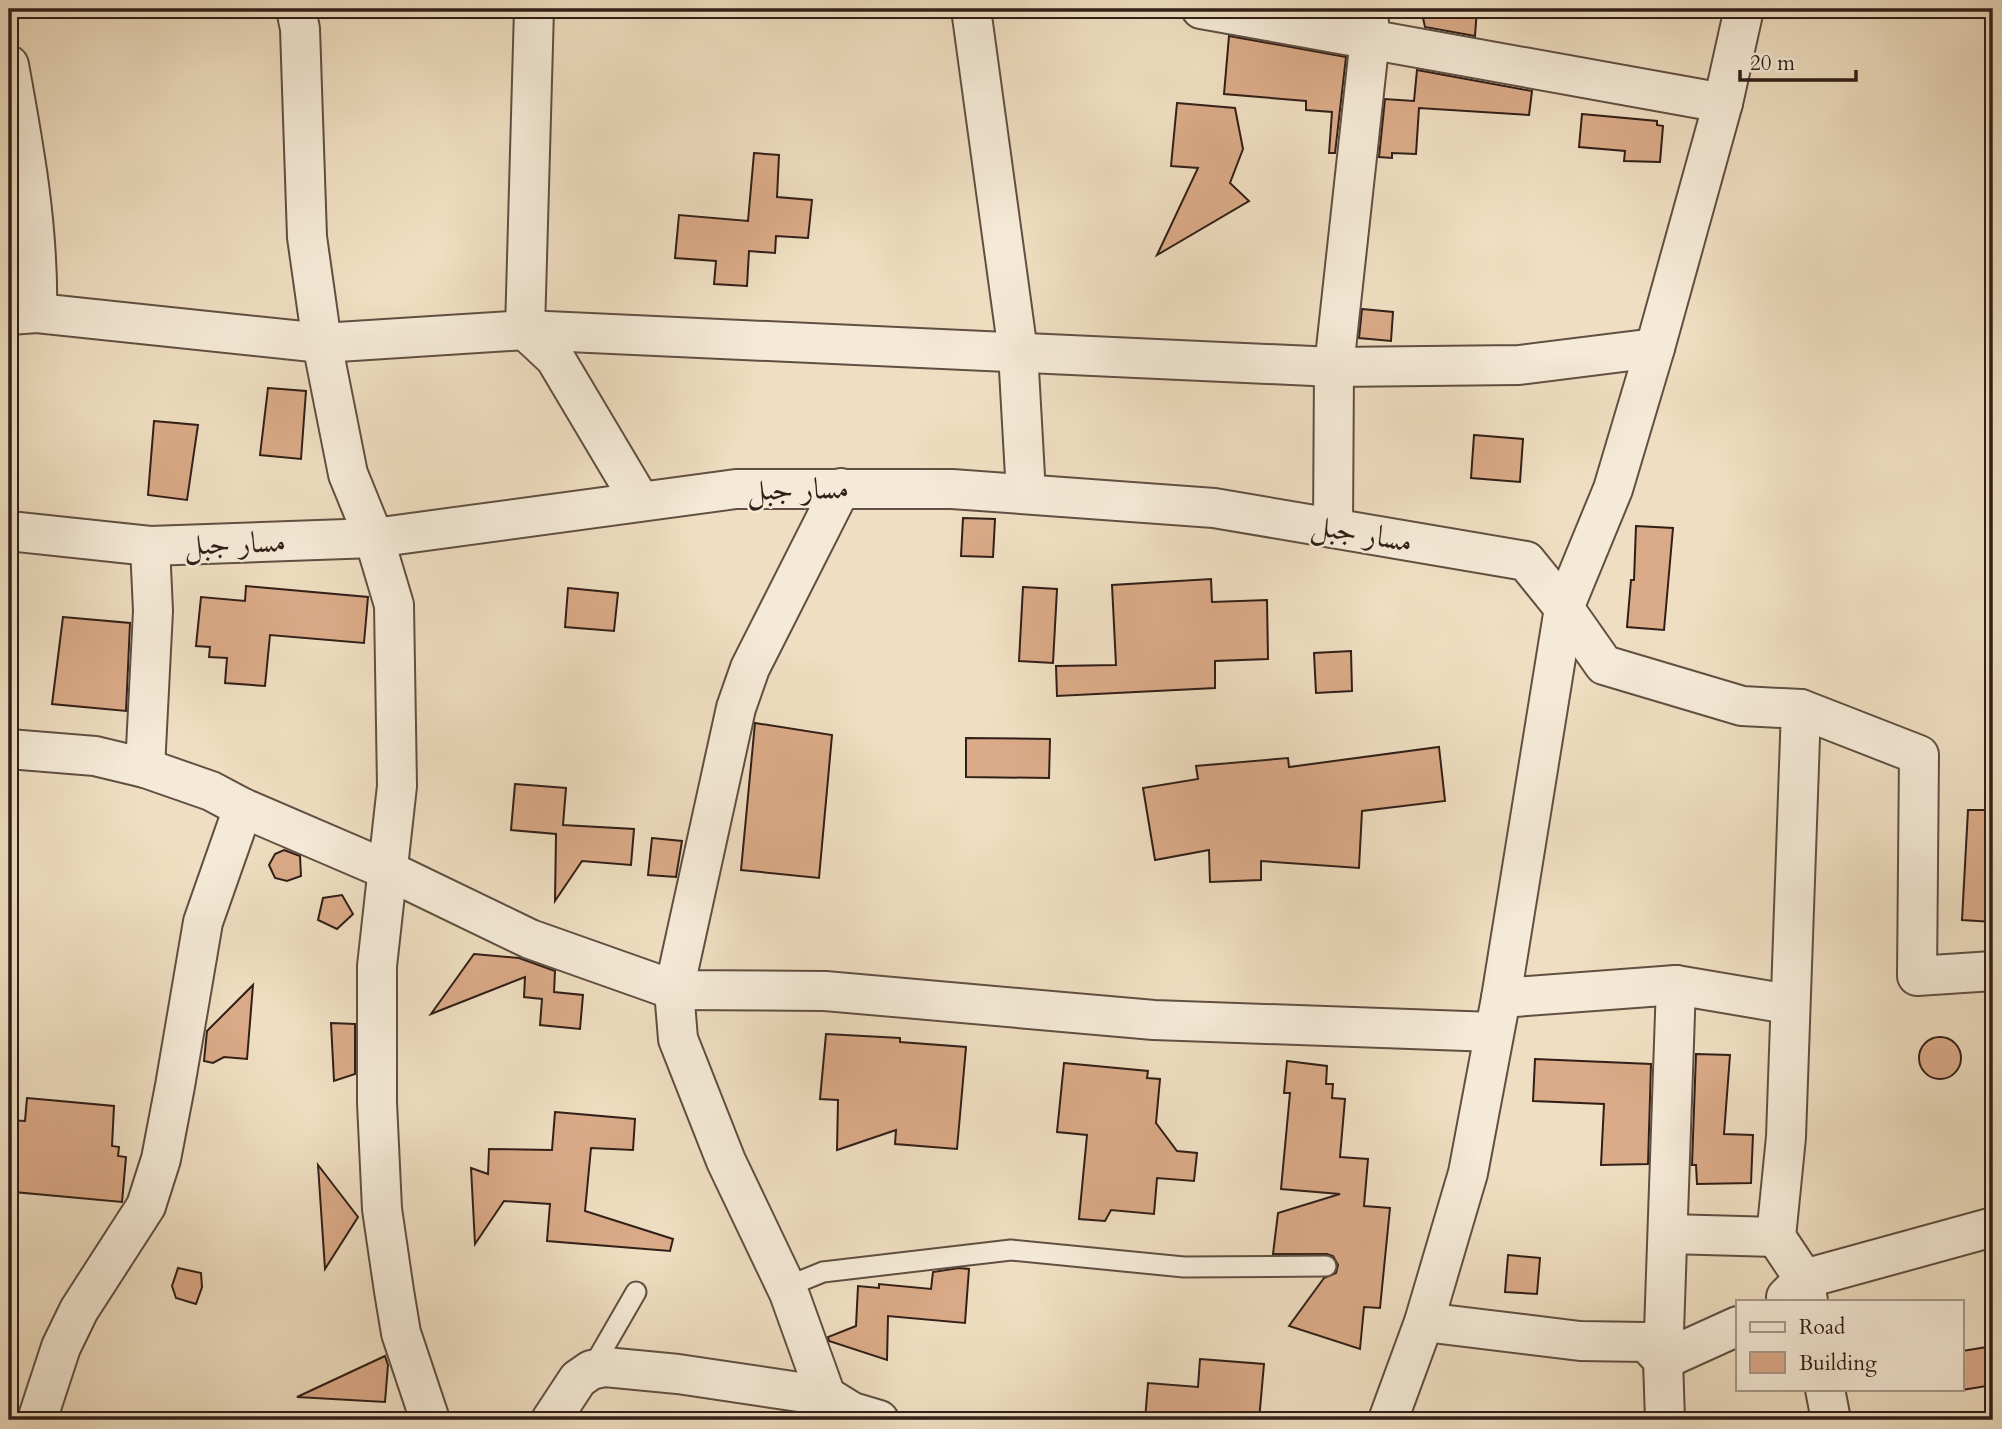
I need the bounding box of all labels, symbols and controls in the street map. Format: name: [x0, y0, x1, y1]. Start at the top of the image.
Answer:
scale bar: [1740, 38, 1855, 82]
text: 20 m: [1750, 49, 1795, 78]
street label: مسار جبل: [747, 468, 849, 511]
street label: مسار جبل: [1308, 504, 1416, 563]
street label: مسار جبل: [183, 521, 287, 566]
legend: [1736, 1300, 1964, 1390]
text: Road: [1799, 1313, 1845, 1342]
text: Building: [1799, 1349, 1877, 1378]

